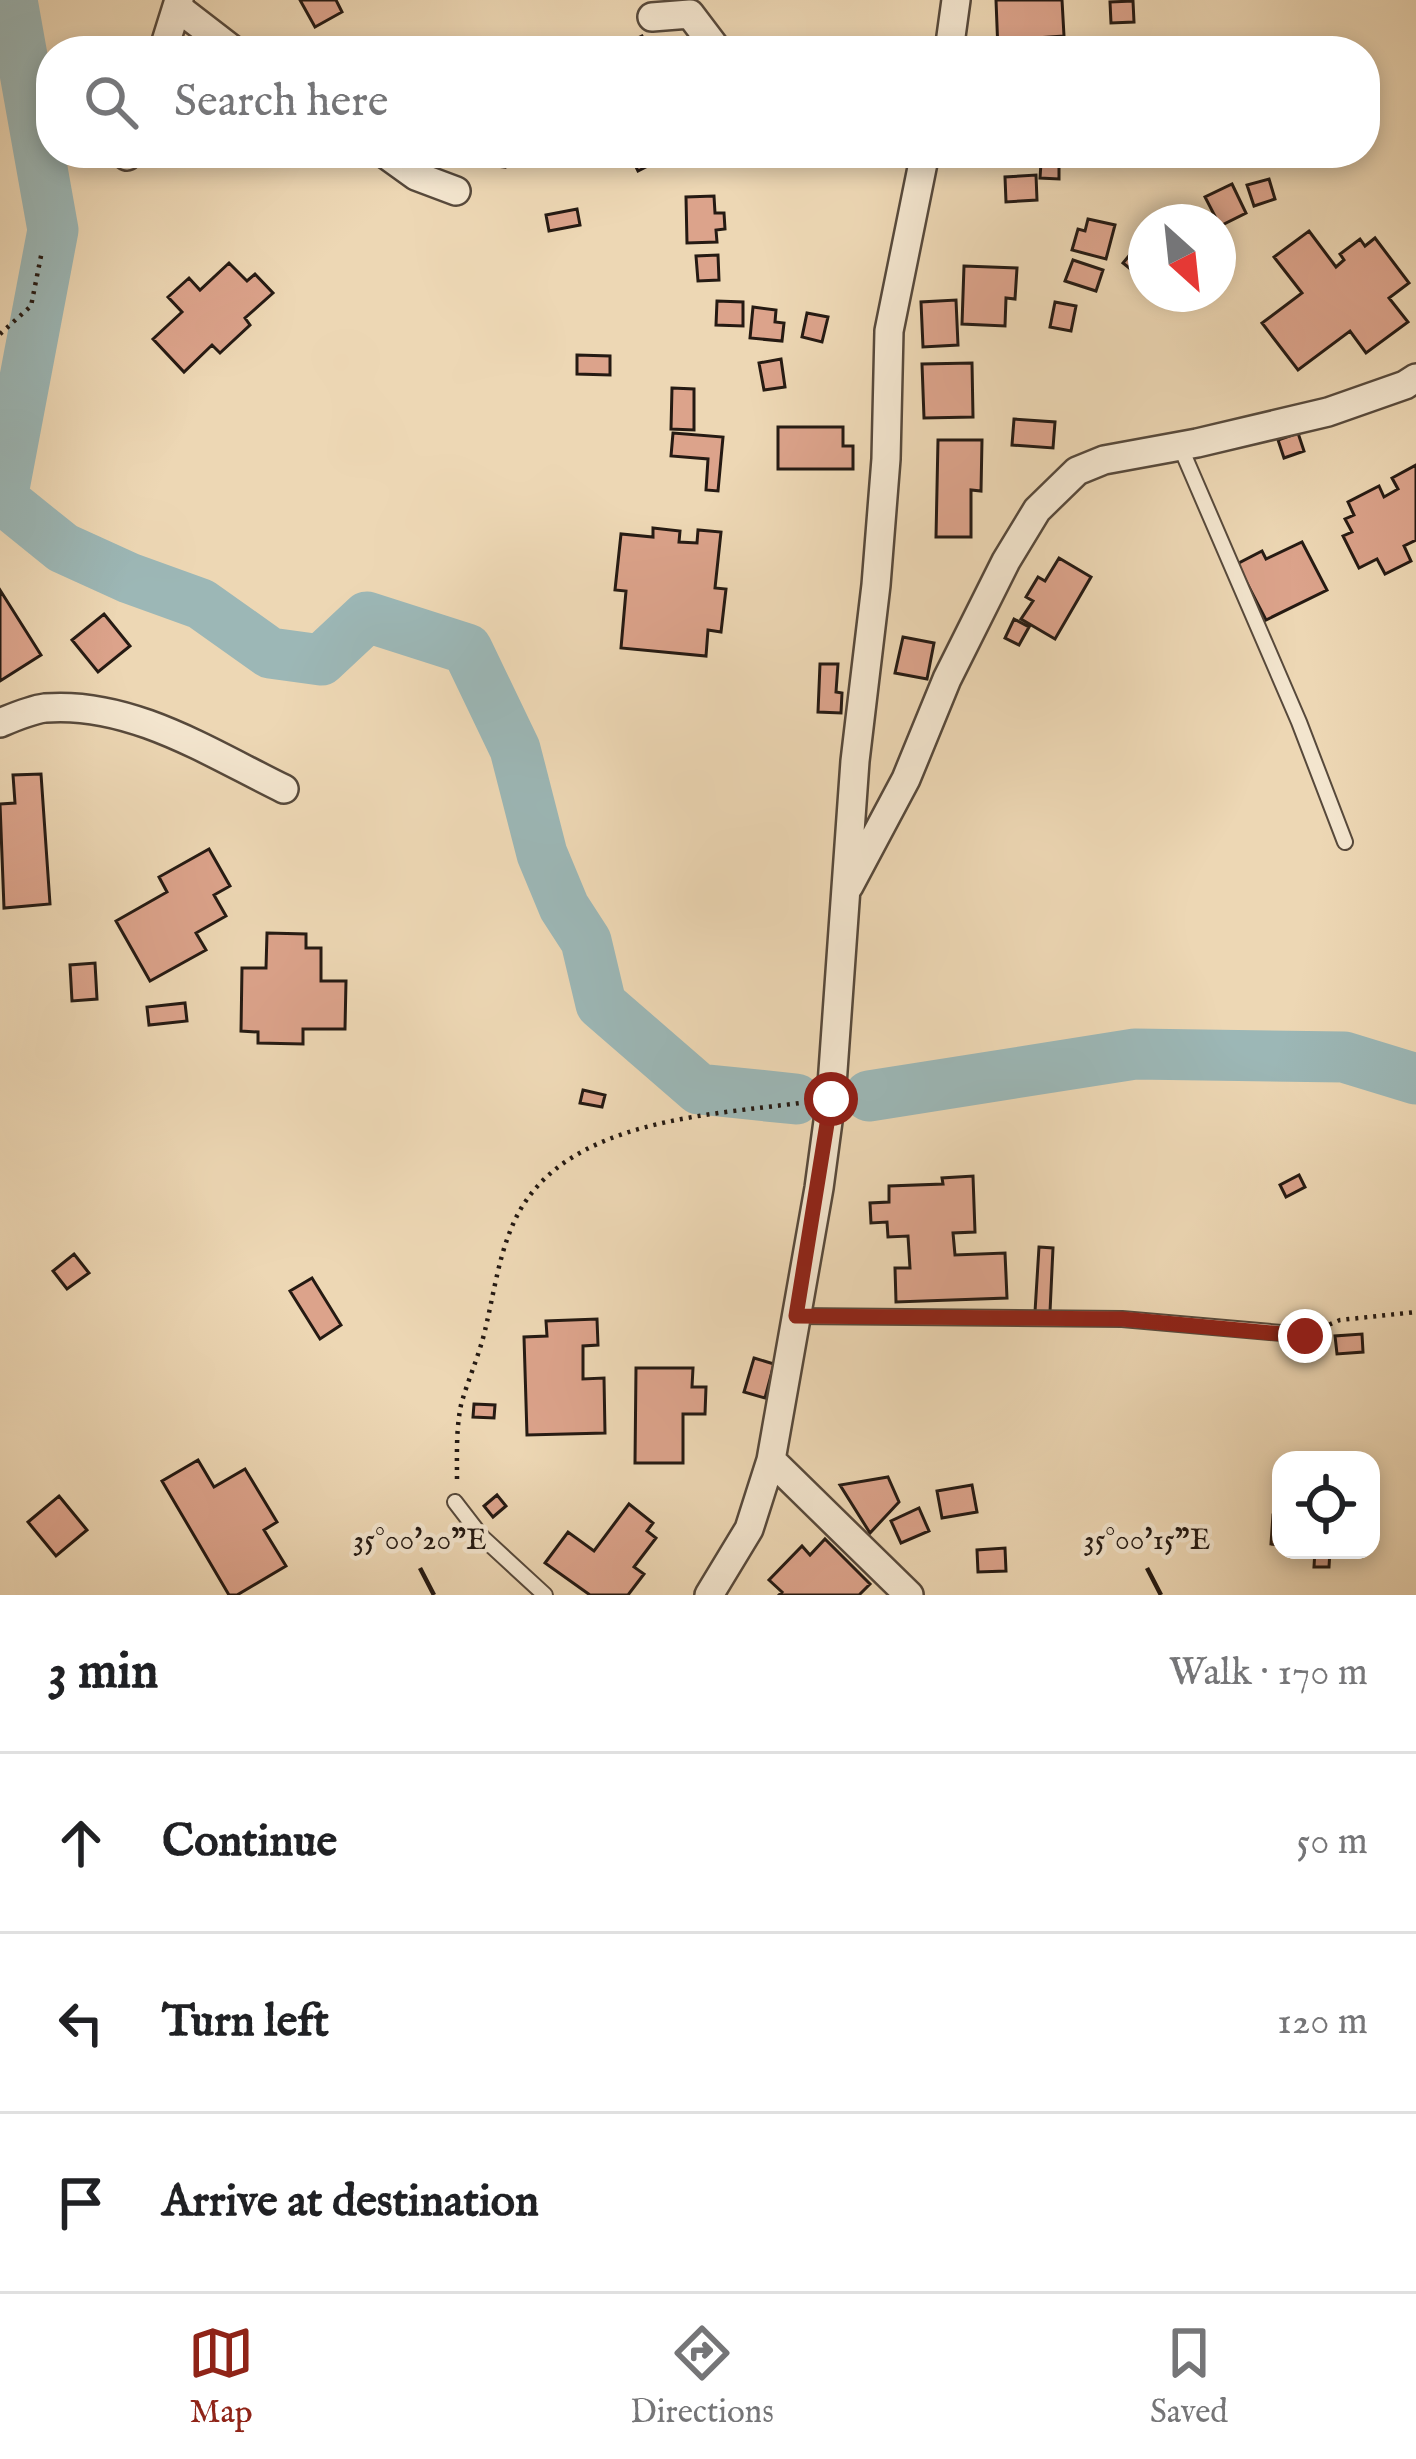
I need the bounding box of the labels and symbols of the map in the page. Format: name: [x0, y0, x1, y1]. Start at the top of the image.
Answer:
north arrow: [1128, 204, 1236, 312]
route start: [804, 1072, 858, 1126]
route end: [1278, 1309, 1332, 1363]
text: 35°00'20"E: [353, 1522, 487, 1560]
text: 35°00'15"E: [1083, 1522, 1211, 1560]

